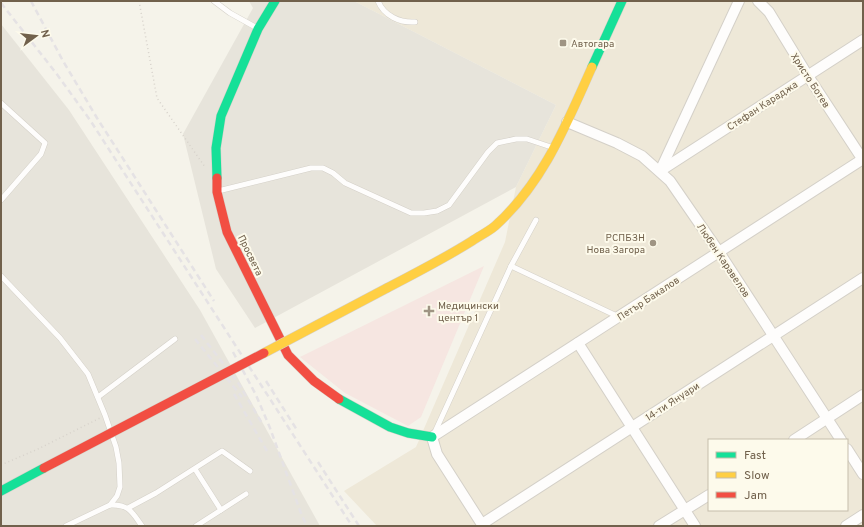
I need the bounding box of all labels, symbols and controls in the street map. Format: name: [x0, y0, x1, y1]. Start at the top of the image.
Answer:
north arrow: [16, 16, 56, 56]
text: N: [37, 28, 52, 39]
marker: Автогара: [558, 38, 568, 48]
place label: Автогара: [571, 38, 614, 51]
street label: Христо Ботев: [787, 51, 832, 111]
street label: Стефан Караджа: [725, 79, 801, 134]
street label: Любен Каравелов: [693, 221, 752, 300]
place label: РСПБЗН Нова Загора: [587, 232, 645, 257]
street label: Просвета: [234, 233, 265, 278]
marker: РСПБЗН Нова Загора: [648, 238, 658, 248]
street label: Петър Бакалов: [615, 274, 682, 324]
place label: Медицински център 1: [438, 300, 499, 325]
marker: Медицински център 1: [423, 305, 435, 317]
street label: 14-ти Януари: [643, 380, 702, 425]
legend: [708, 439, 848, 511]
text: Fast: [744, 448, 766, 464]
text: Slow: [744, 468, 770, 484]
text: Jam: [744, 488, 767, 504]

